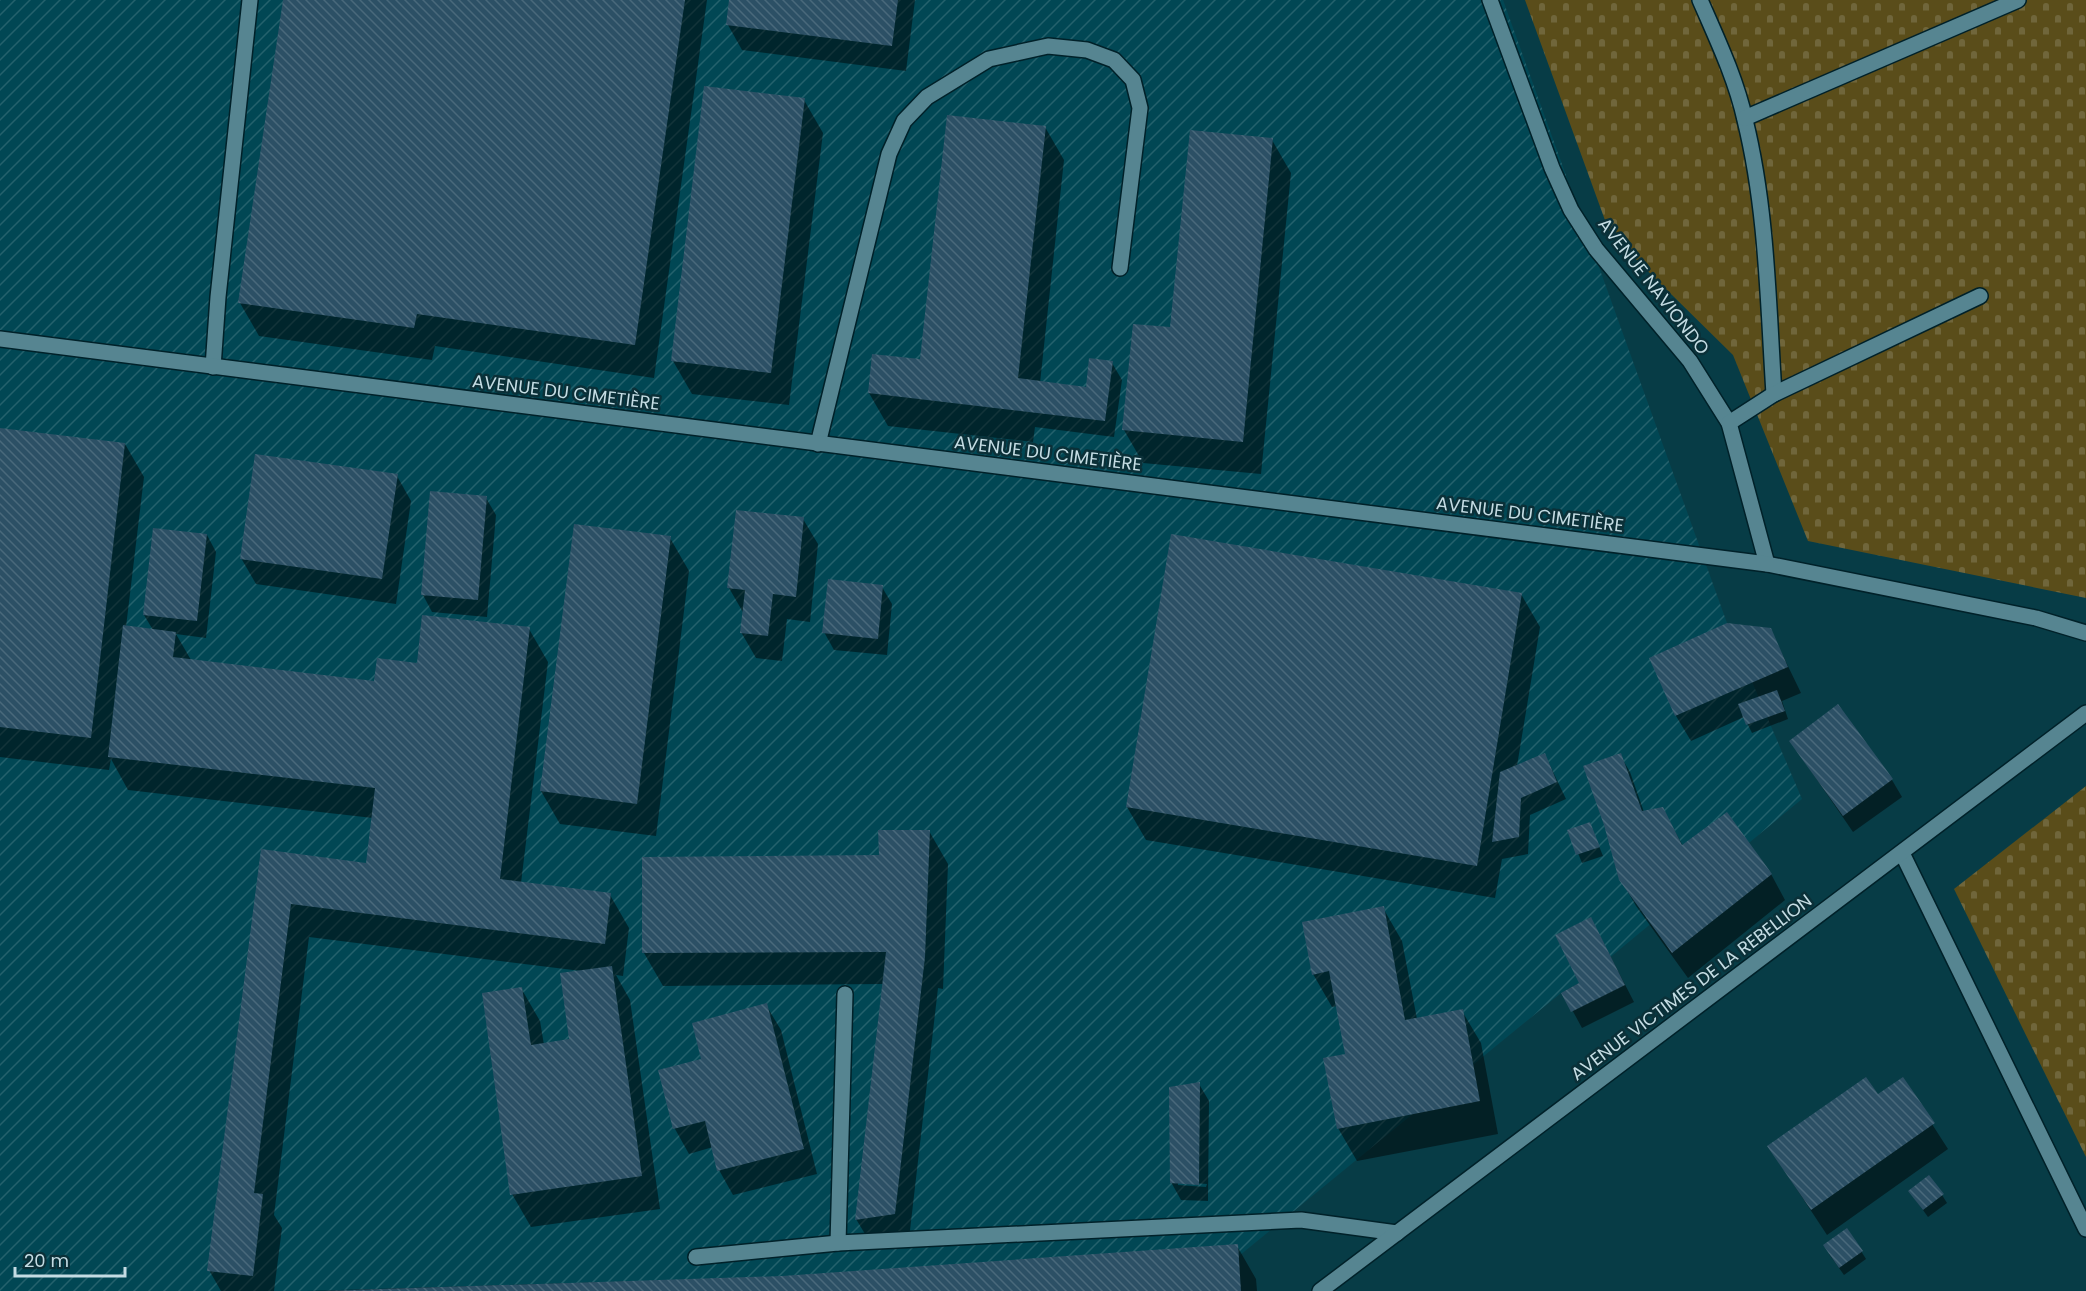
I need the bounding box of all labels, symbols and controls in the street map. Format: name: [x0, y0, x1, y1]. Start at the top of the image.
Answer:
street label: AVENUE NAVIONDO: [1593, 212, 1715, 360]
street label: AVENUE DU CIMETIÈRE: [471, 368, 661, 416]
street label: AVENUE DU CIMETIÈRE: [953, 429, 1143, 477]
street label: AVENUE DU CIMETIÈRE: [1435, 490, 1625, 538]
street label: AVENUE VICTIMES DE LA REBELLION: [1565, 888, 1817, 1086]
scale bar: [15, 1240, 124, 1278]
text: 20 m: [24, 1248, 69, 1273]

